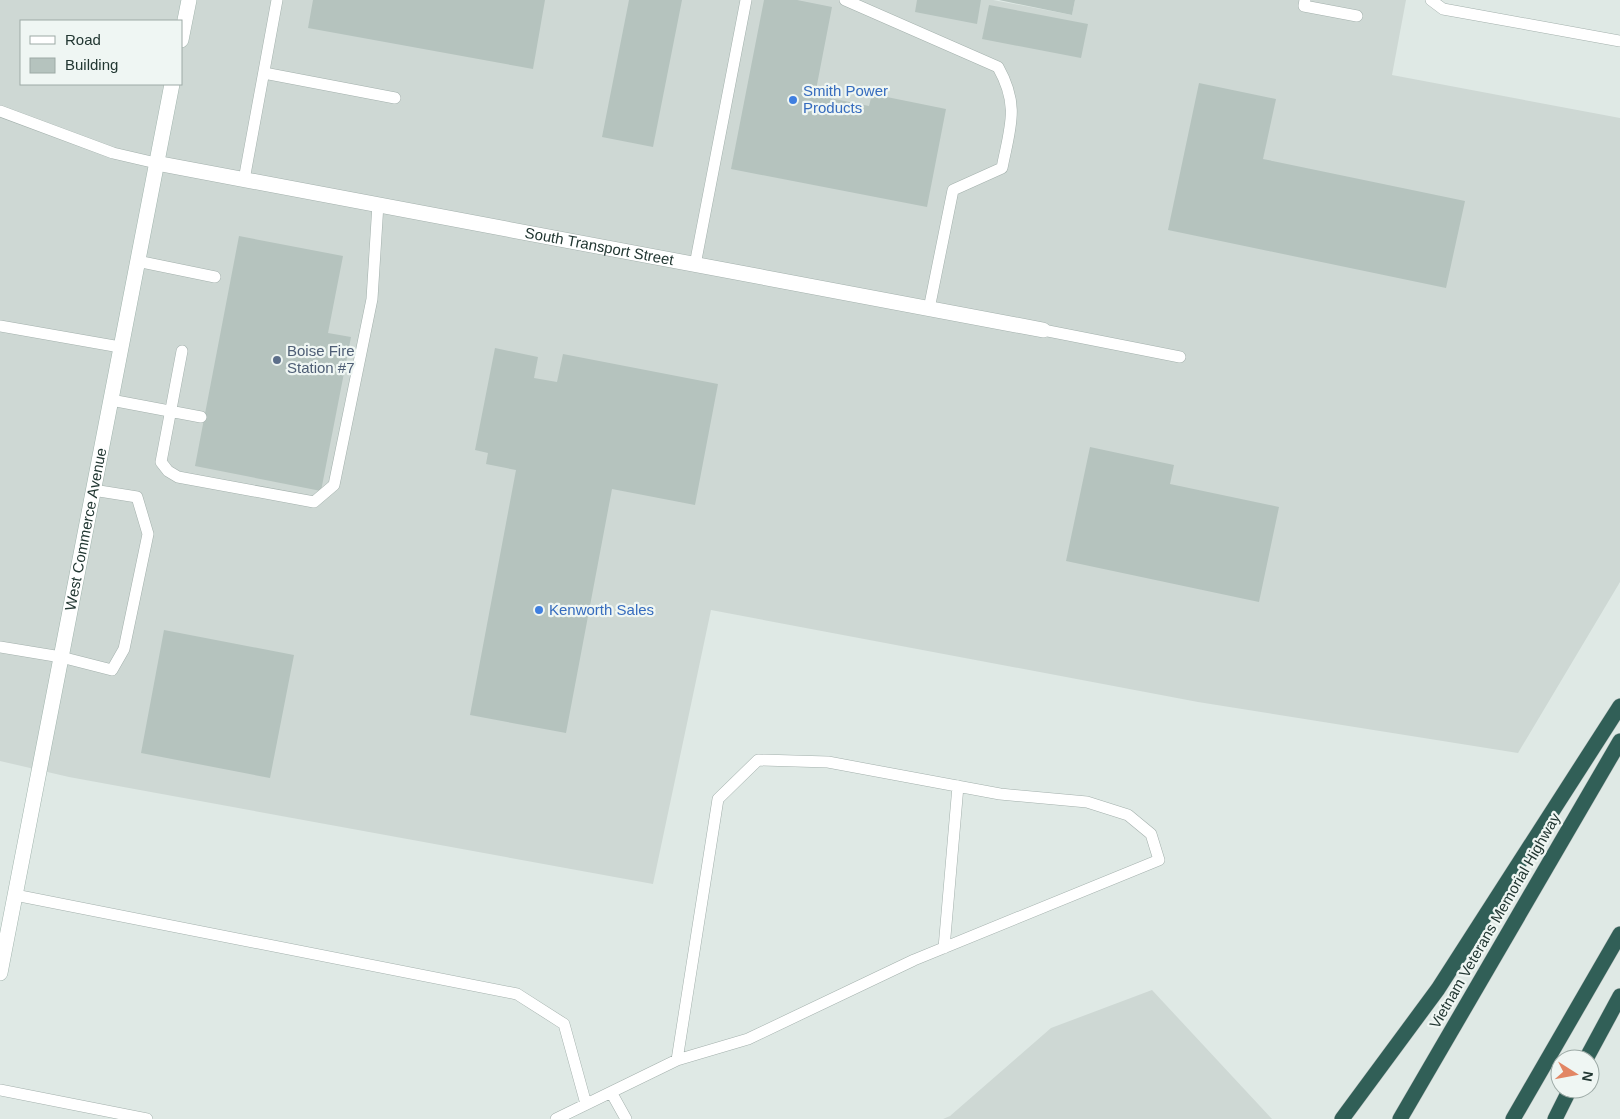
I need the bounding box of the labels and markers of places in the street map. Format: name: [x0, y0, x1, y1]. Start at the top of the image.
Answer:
place label: Smith Power Products: [803, 82, 888, 116]
marker: Smith Power Products: [787, 94, 799, 106]
place label: Boise Fire Station #7: [287, 342, 355, 376]
marker: Boise Fire Station #7: [271, 354, 283, 366]
place label: Kenworth Sales: [549, 601, 654, 618]
marker: Kenworth Sales: [533, 604, 545, 616]

